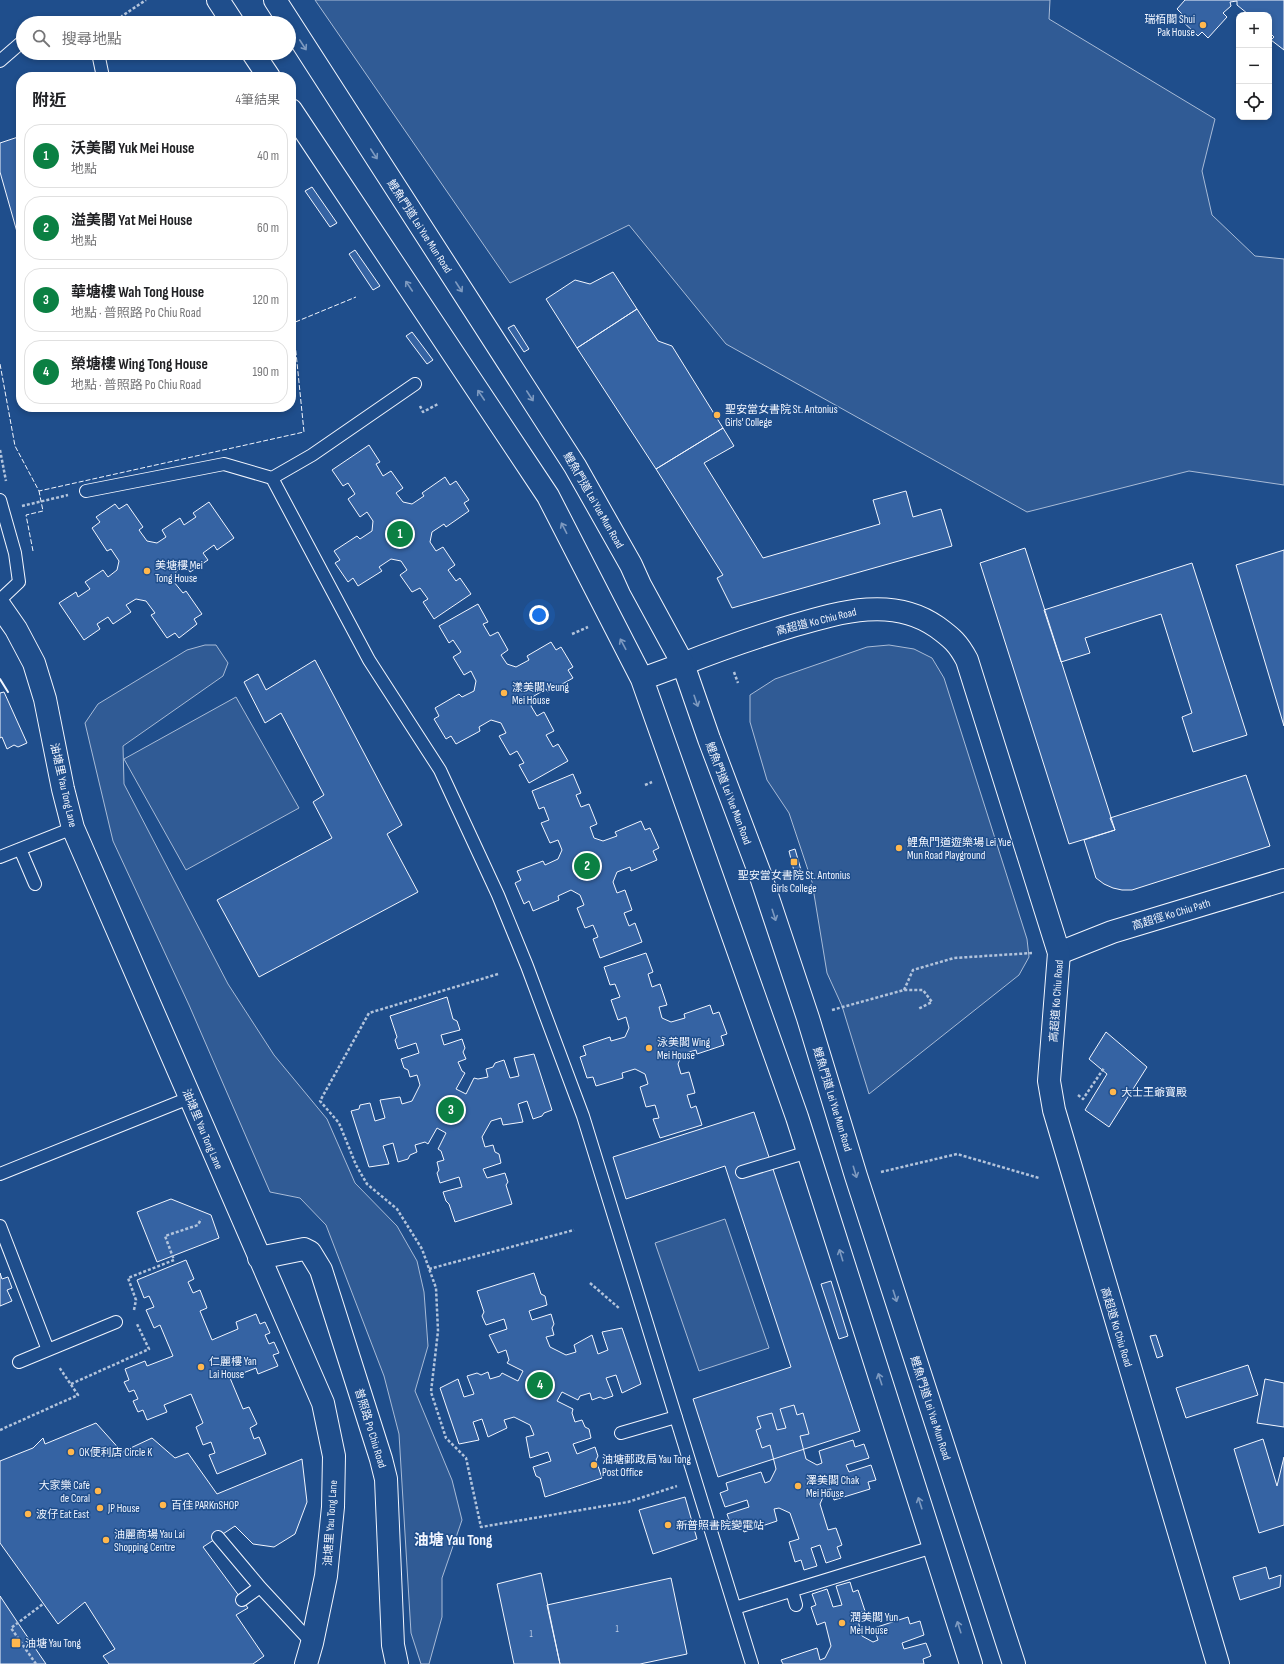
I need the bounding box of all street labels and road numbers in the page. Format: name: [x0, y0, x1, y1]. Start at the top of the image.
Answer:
street label: 鯉魚門道 Lei Yue Mun Road: [385, 177, 455, 276]
street label: 鯉魚門道 Lei Yue Mun Road: [561, 450, 627, 551]
street label: 高超道 Ko Chiu Road: [774, 605, 858, 638]
street label: 鯉魚門道 Lei Yue Mun Road: [703, 740, 754, 847]
street label: 油塘里 Yau Tong Lane: [48, 742, 80, 828]
street label: 高超徑 Ko Chiu Path: [1130, 896, 1212, 933]
street label: 高超道 Ko Chiu Road: [1047, 959, 1066, 1043]
street label: 鯉魚門道 Lei Yue Mun Road: [810, 1045, 855, 1153]
street label: 油塘里 Yau Tong Lane: [180, 1087, 225, 1171]
street label: 高超道 Ko Chiu Road: [1098, 1286, 1135, 1369]
street label: 鯉魚門道 Lei Yue Mun Road: [908, 1354, 954, 1462]
street label: 普照路 Po Chiu Road: [352, 1387, 389, 1470]
street label: 油塘里 Yau Tong Lane: [321, 1480, 340, 1566]

